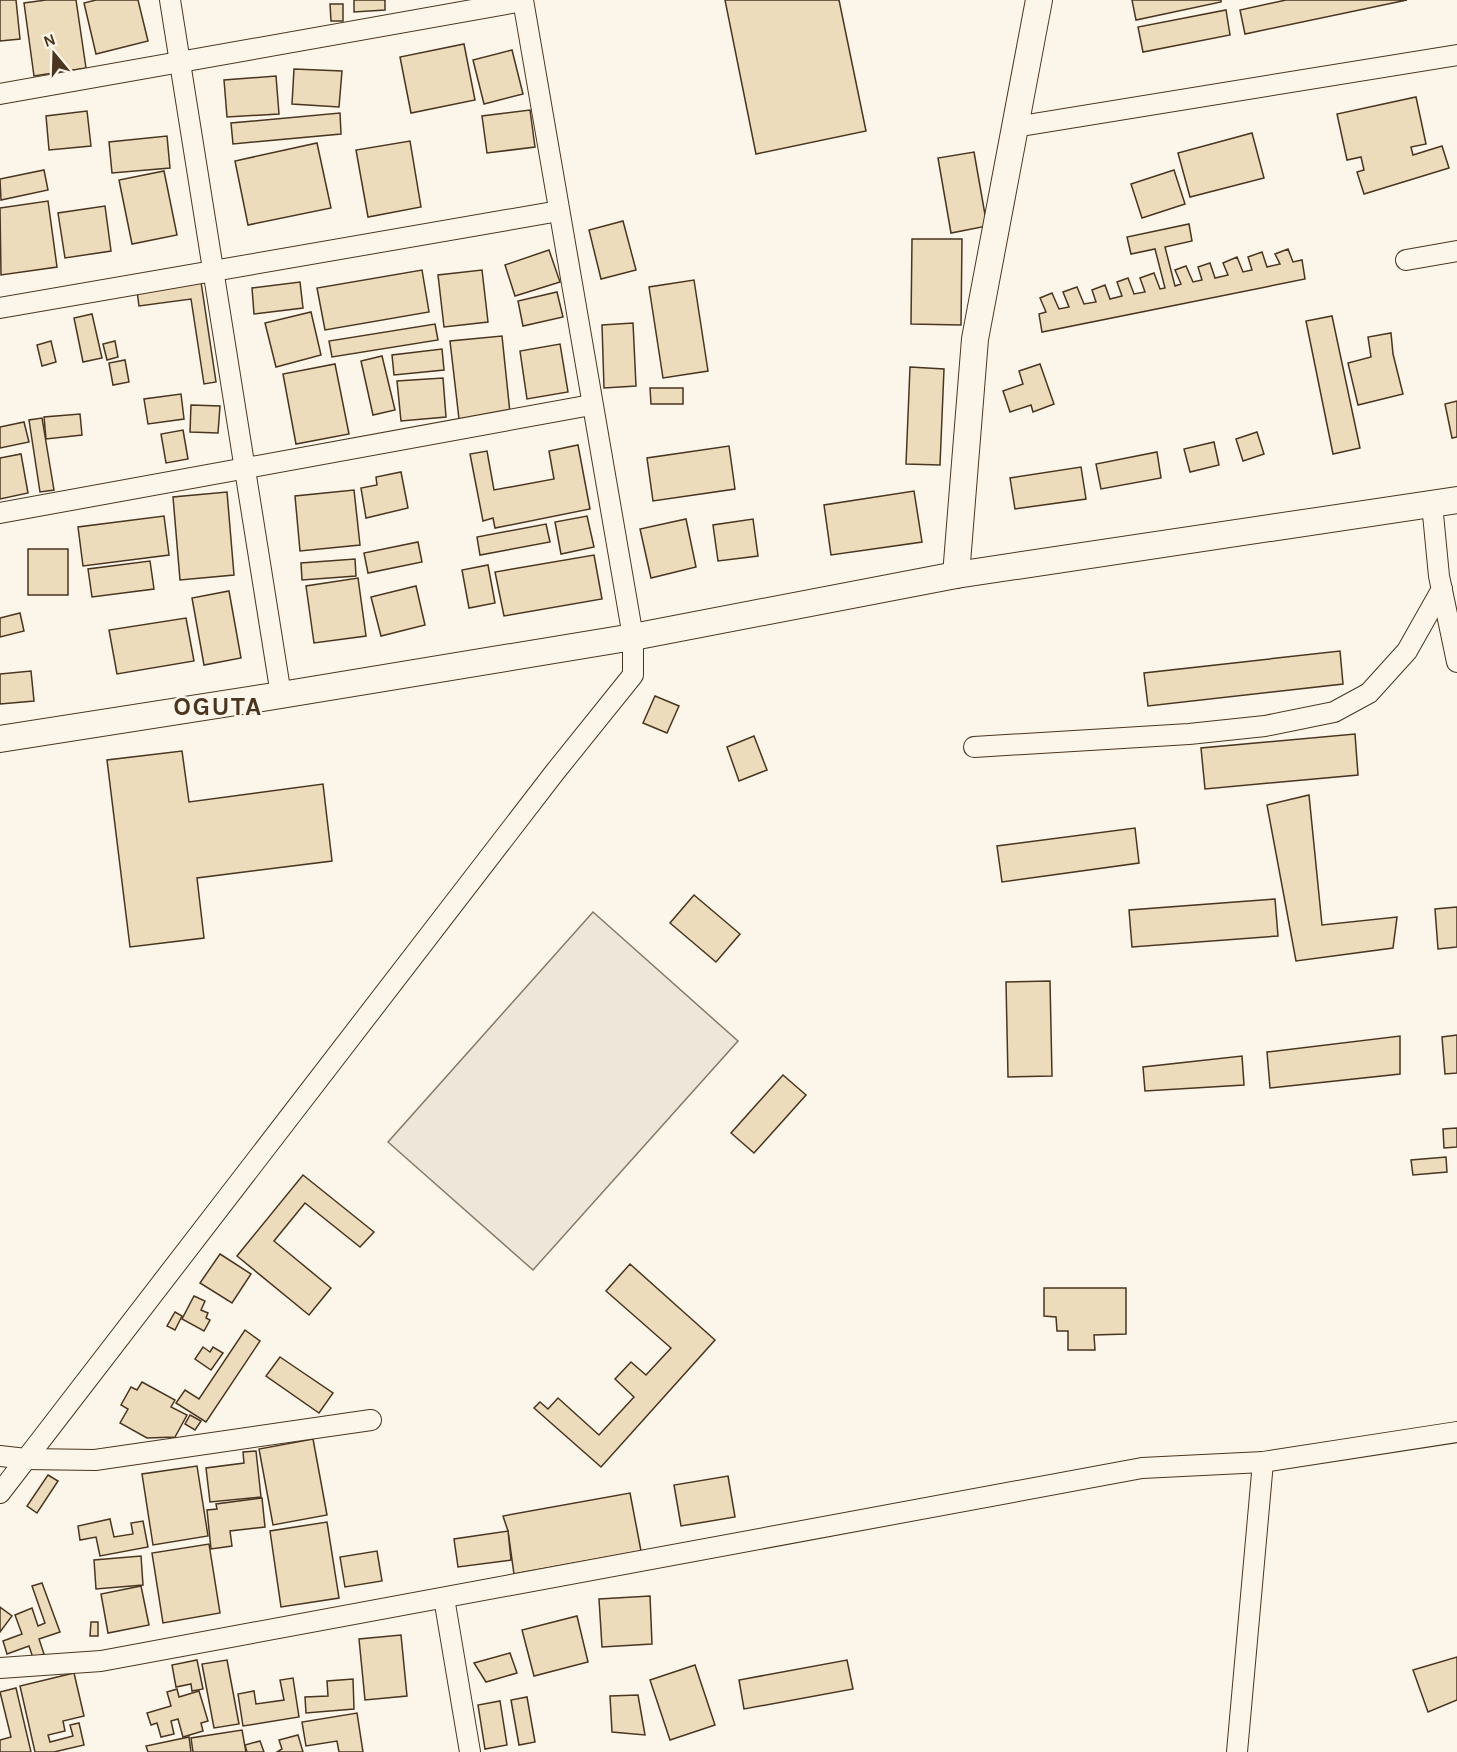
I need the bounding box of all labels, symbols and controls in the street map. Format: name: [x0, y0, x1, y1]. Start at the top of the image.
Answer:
north arrow: [24, 24, 84, 84]
text: N: [41, 29, 58, 51]
district label: OGUTA: [173, 691, 263, 722]

